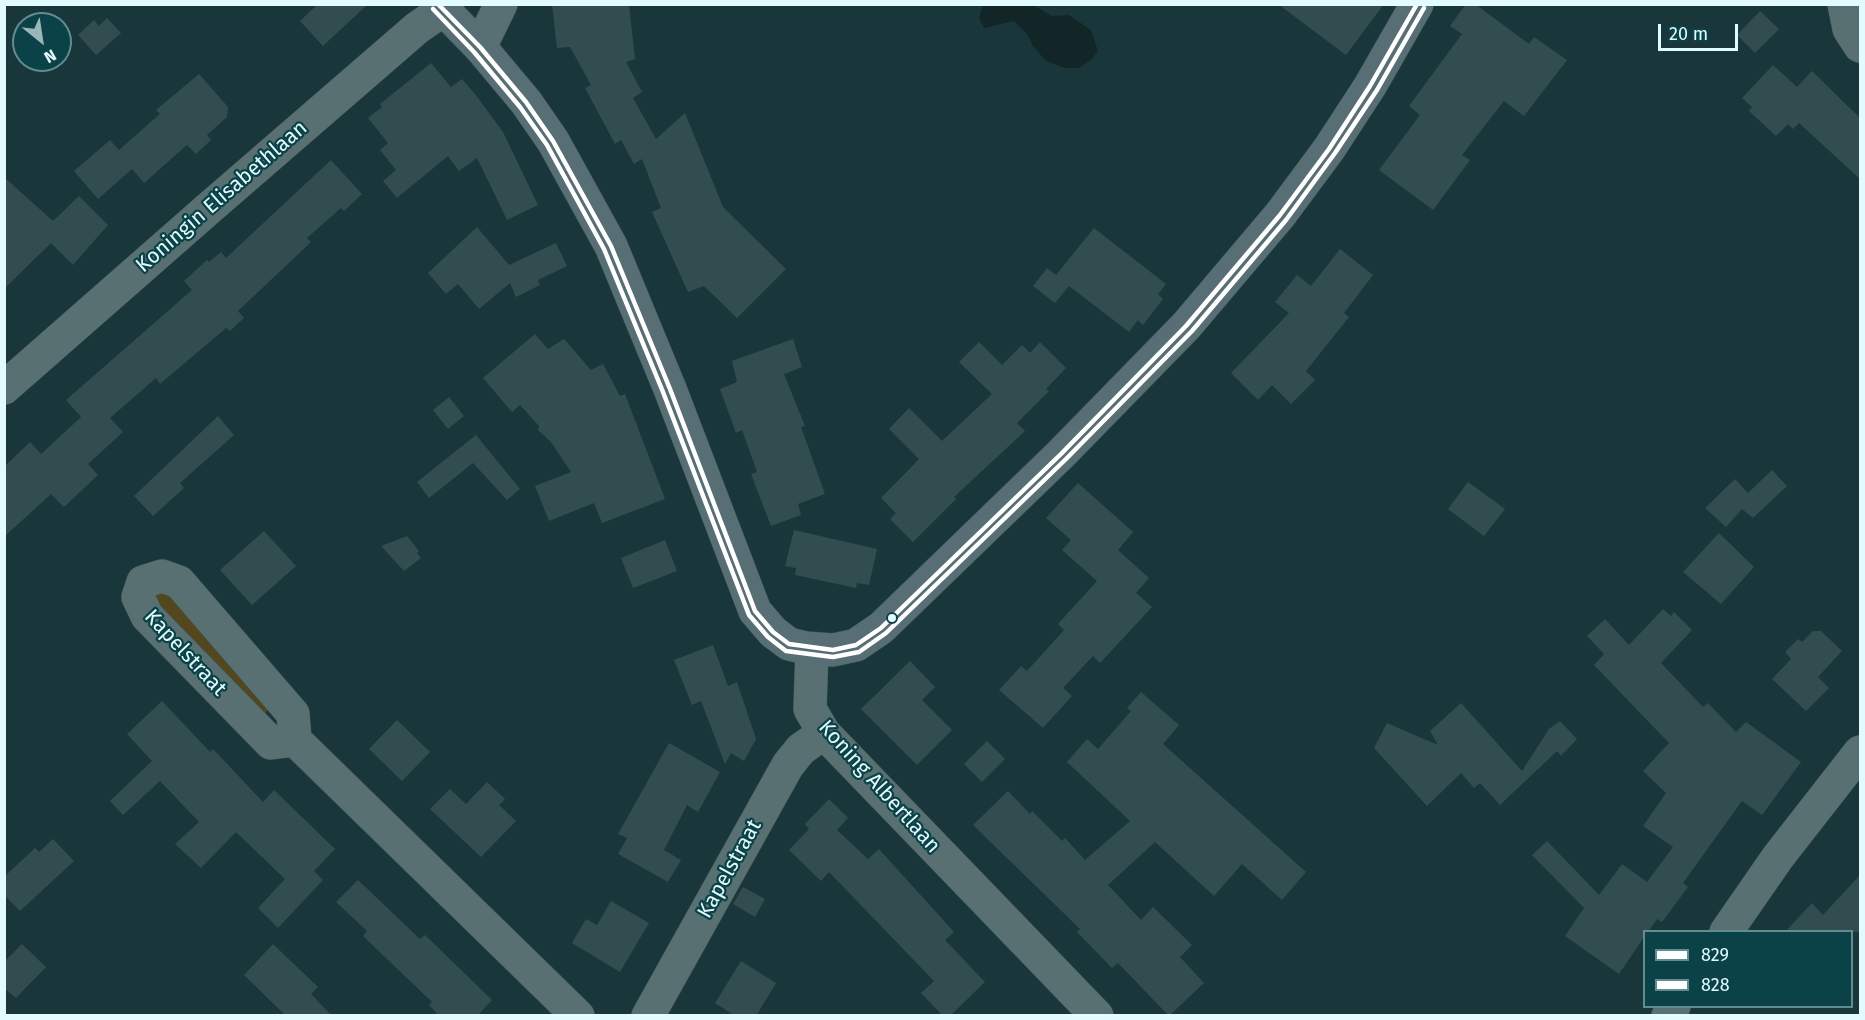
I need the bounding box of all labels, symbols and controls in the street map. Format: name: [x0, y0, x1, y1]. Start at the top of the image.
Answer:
north arrow: [12, 12, 72, 72]
scale bar: [1661, 12, 1740, 50]
text: 20 m: [1669, 23, 1708, 45]
text: N: [41, 45, 60, 67]
street label: Koningin Elisabethlaan: [131, 116, 313, 278]
street label: Kapelstraat: [139, 605, 231, 701]
unlabelled marker: [886, 612, 898, 624]
street label: Koning Albertlaan: [813, 715, 945, 859]
street label: Kapelstraat: [693, 815, 767, 923]
legend: [1643, 930, 1853, 1008]
text: 829: [1701, 944, 1729, 966]
text: 828: [1701, 974, 1730, 996]

